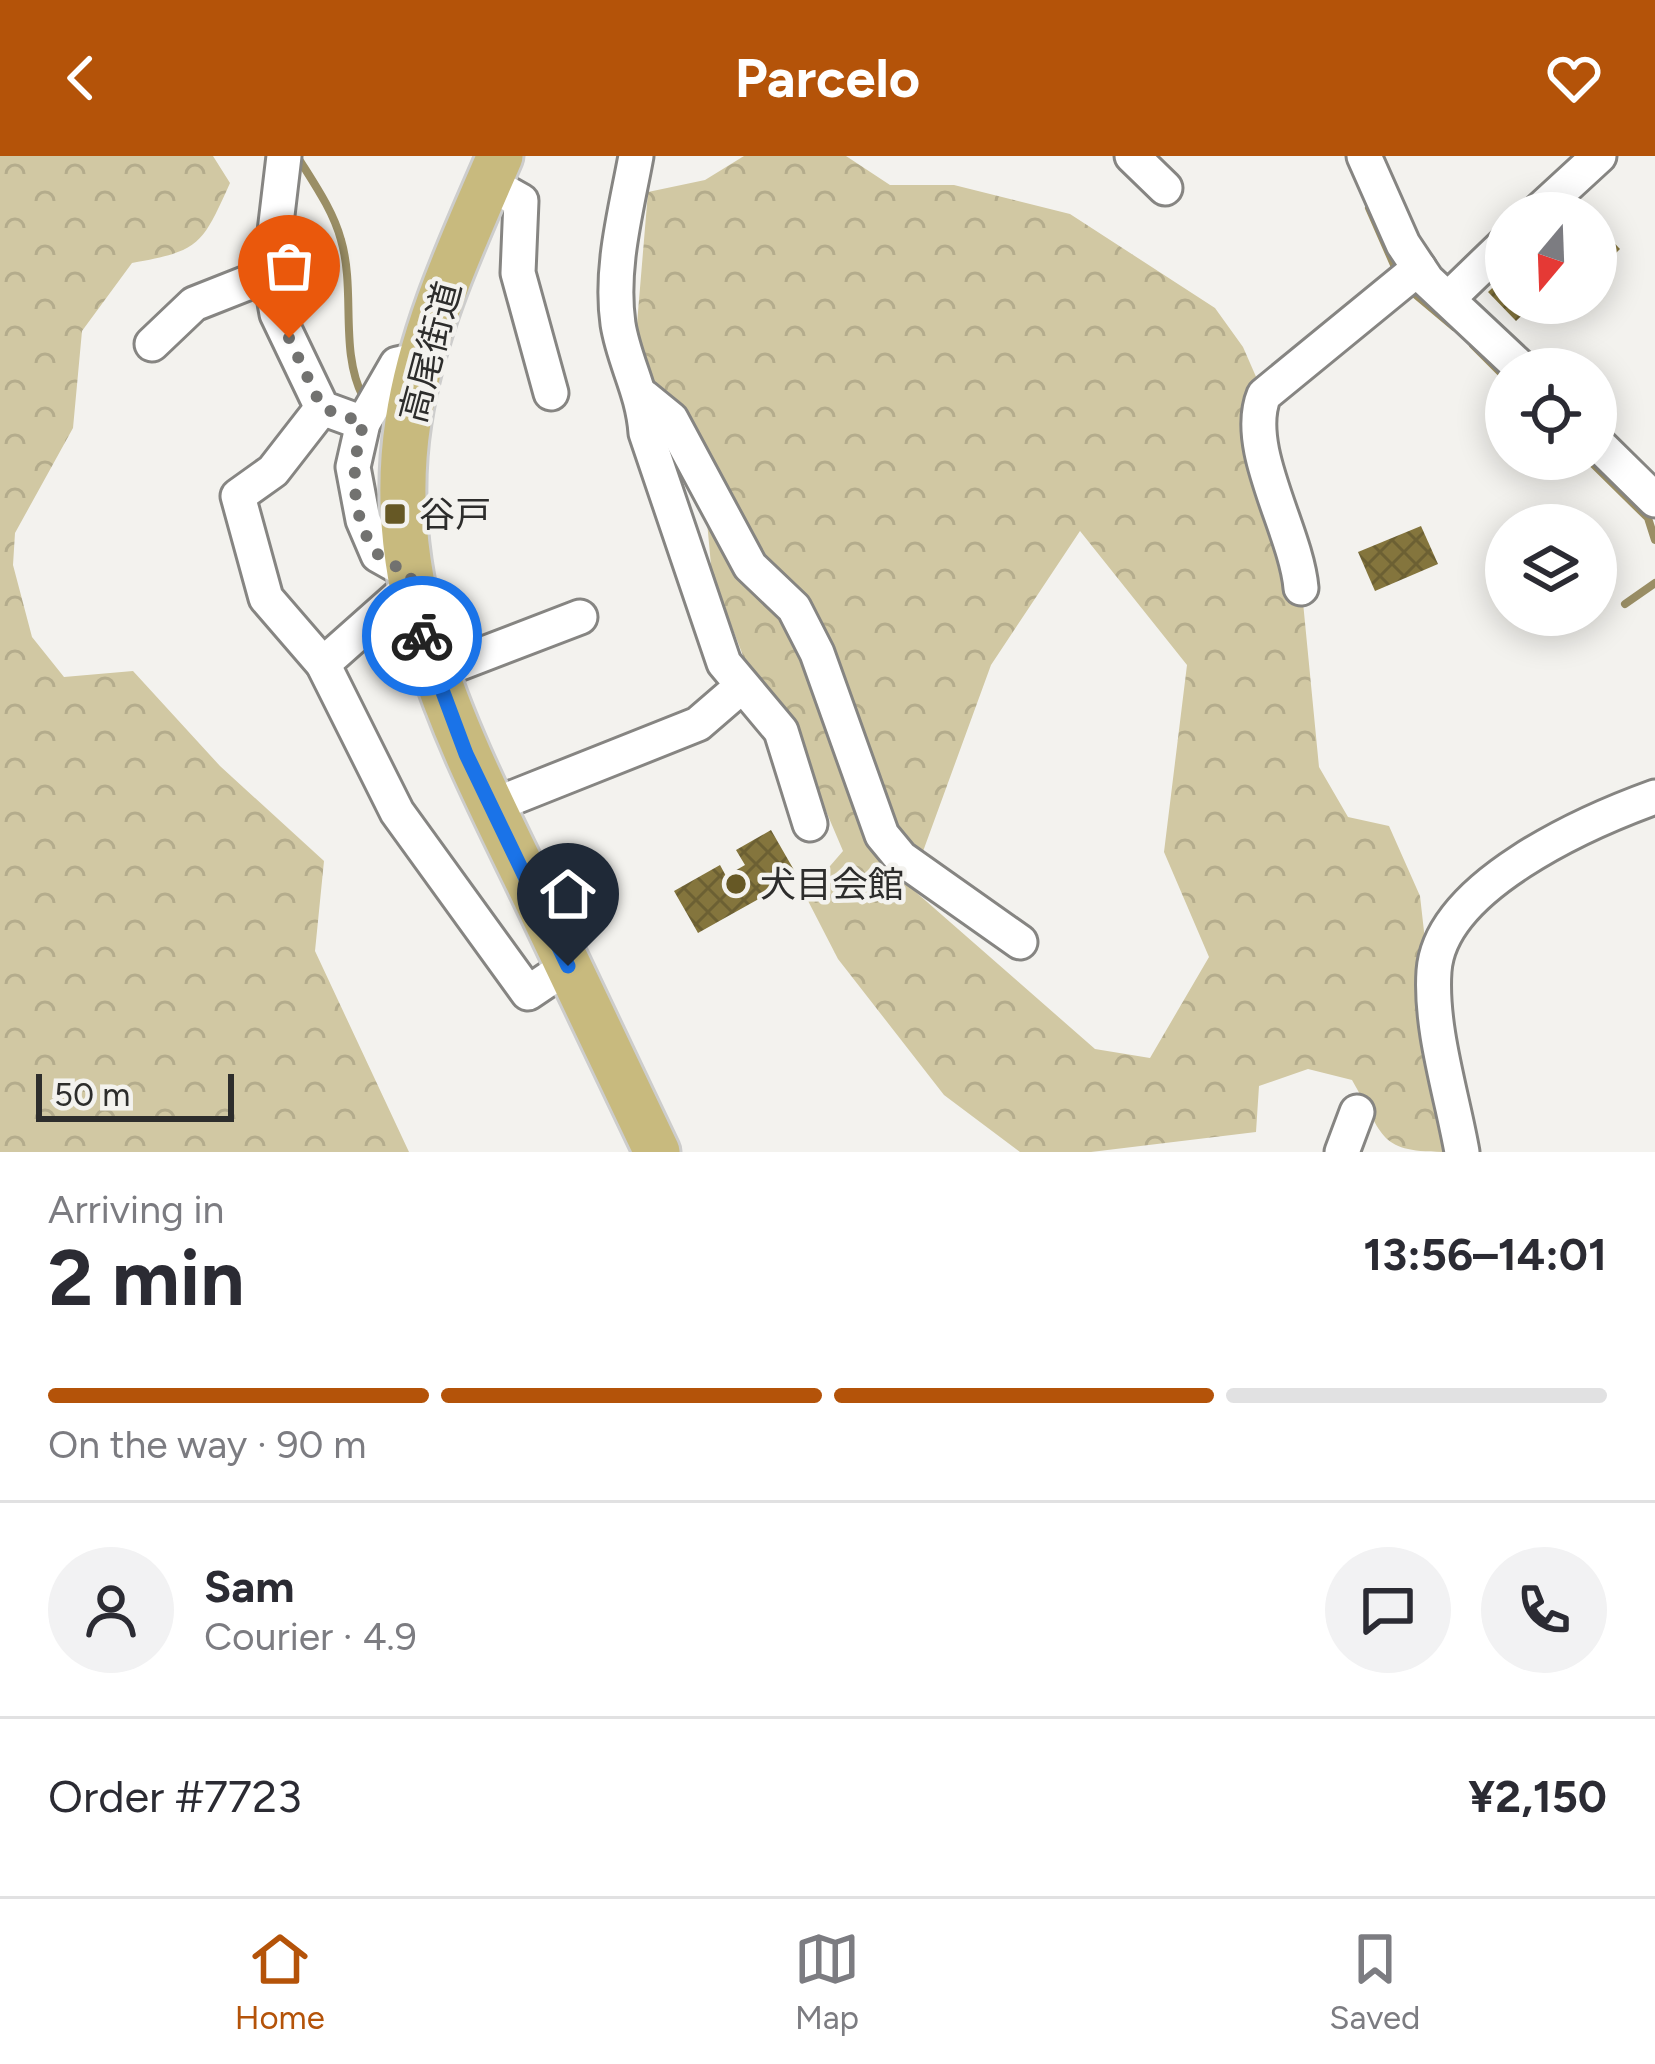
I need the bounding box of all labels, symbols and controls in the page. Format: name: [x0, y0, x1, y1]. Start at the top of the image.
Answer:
icon: back: [48, 45, 114, 111]
icon: heart: [1541, 45, 1607, 111]
text: Parcelo: [735, 46, 920, 111]
north arrow: [1485, 192, 1617, 324]
map controls: [1485, 192, 1617, 636]
pin: [238, 215, 340, 338]
icon: bag: [256, 233, 322, 299]
street label: 高尾街道: [391, 277, 470, 427]
button: locate: [1485, 348, 1617, 480]
place label: 谷戸: [419, 493, 491, 536]
marker: 谷戸: [382, 501, 408, 527]
button: layers: [1485, 504, 1617, 636]
courier: [362, 576, 482, 696]
icon: bike: [389, 603, 455, 669]
pin: [517, 843, 619, 966]
icon: home: [535, 861, 601, 927]
place label: 犬目会館: [760, 863, 904, 906]
marker: 犬目会館: [723, 871, 749, 897]
scale bar: [36, 1068, 234, 1121]
text: 50 m: [54, 1075, 130, 1114]
text: Arriving in: [48, 1186, 224, 1233]
text: 13:56–14:01: [1363, 1227, 1607, 1281]
text: 2 min: [48, 1231, 244, 1325]
text: On the way · 90 m: [48, 1421, 366, 1468]
button: person: [48, 1547, 174, 1673]
button: chat: [1325, 1547, 1451, 1673]
button: phone: [1481, 1547, 1607, 1673]
text: Sam: [204, 1559, 295, 1613]
text: Courier · 4.9: [204, 1613, 417, 1660]
text: Order #7723: [48, 1769, 302, 1823]
text: ¥2,150: [1468, 1769, 1607, 1823]
tab: Home: [235, 1926, 325, 2037]
tab: Map: [794, 1926, 860, 2037]
tab: Saved: [1329, 1926, 1420, 2037]

